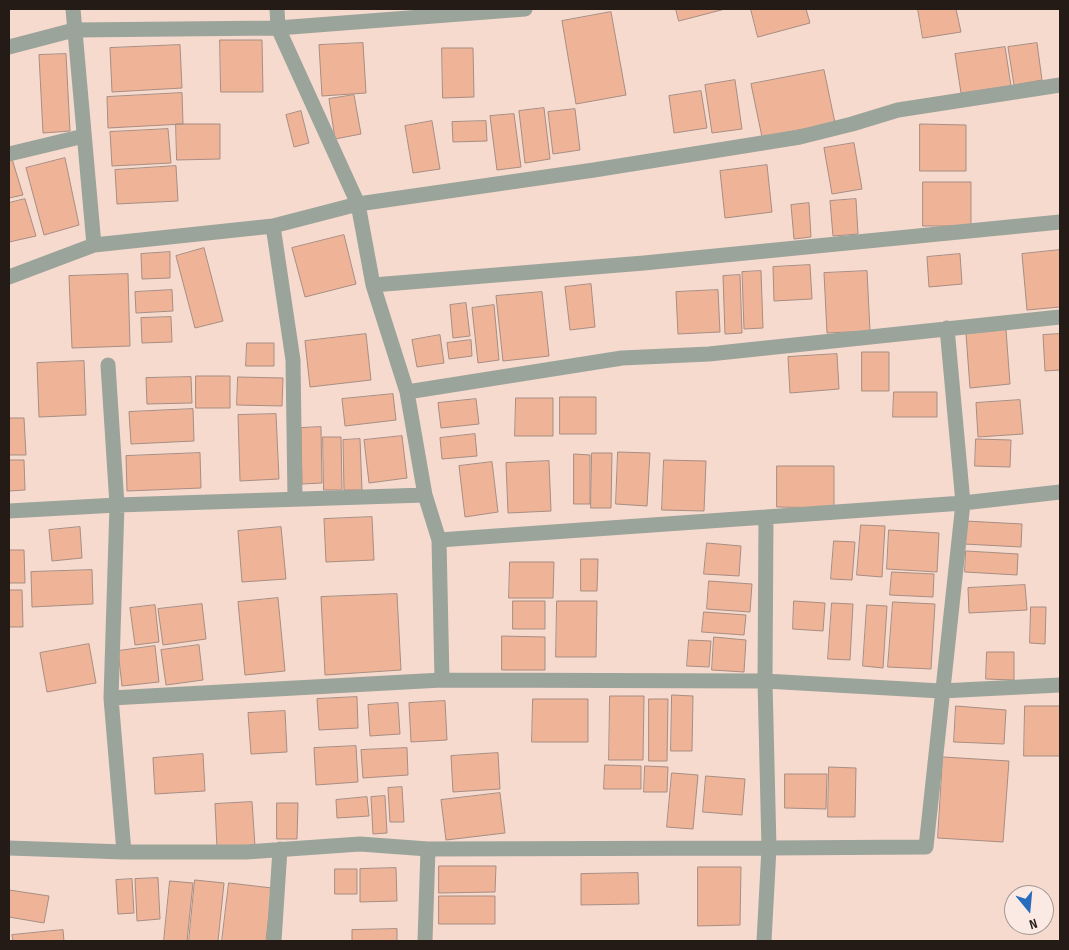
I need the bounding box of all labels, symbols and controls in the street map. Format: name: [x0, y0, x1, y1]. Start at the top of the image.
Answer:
north arrow: [1004, 885, 1054, 935]
text: N: [1027, 915, 1039, 933]

